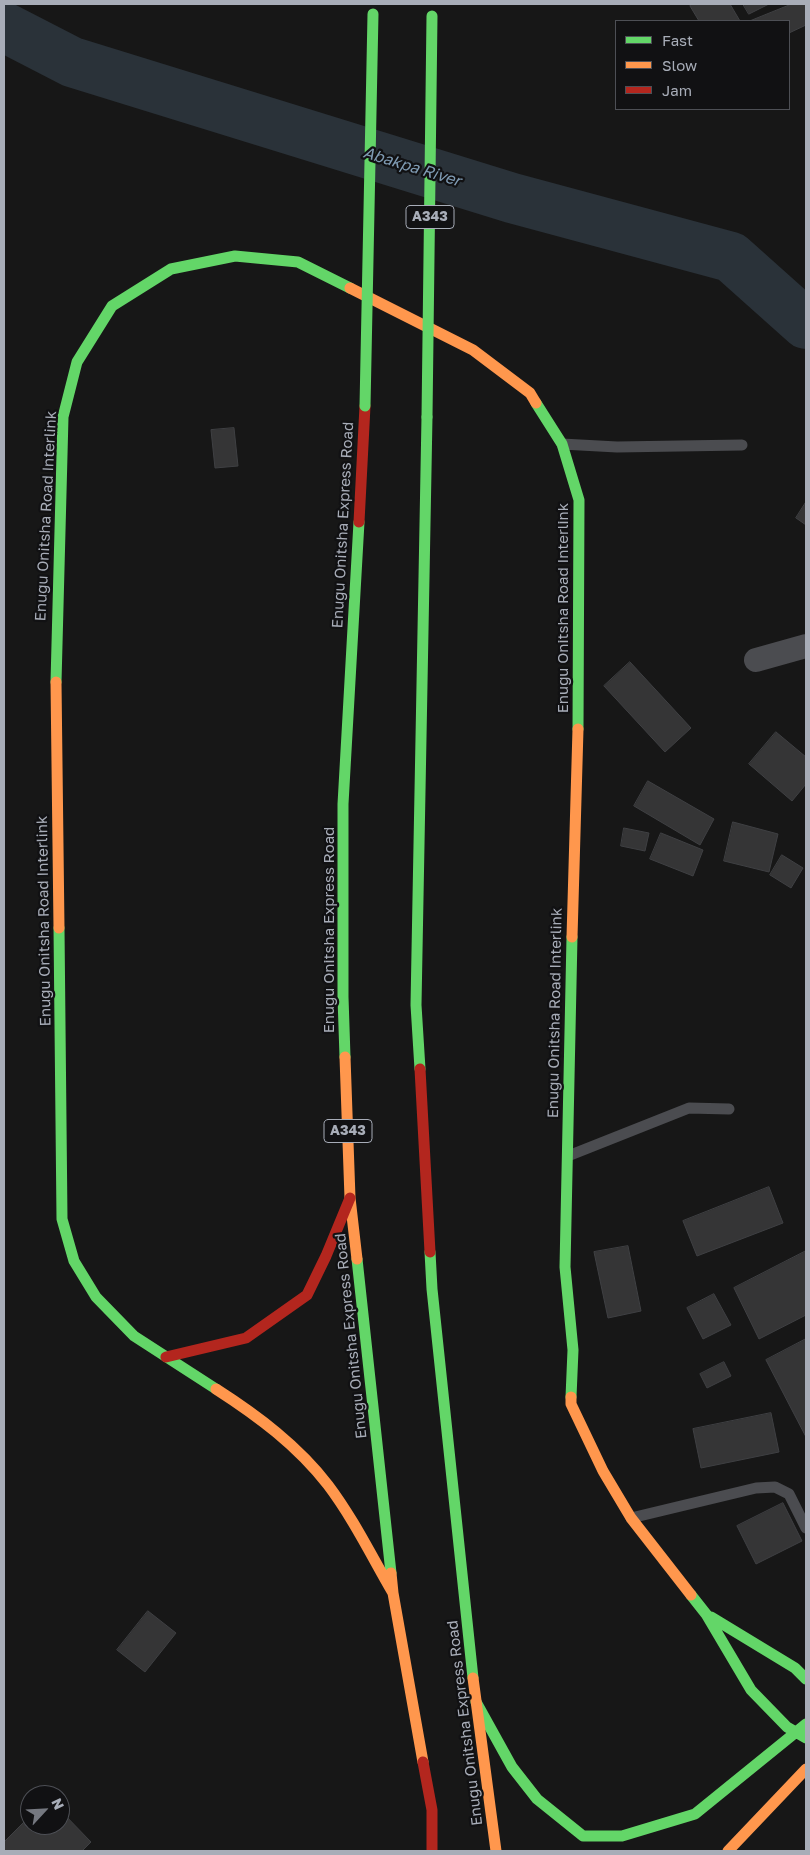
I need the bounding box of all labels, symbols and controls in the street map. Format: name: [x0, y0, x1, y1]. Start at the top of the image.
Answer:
legend: [615, 20, 790, 110]
text: Fast: [662, 31, 693, 49]
text: Slow: [662, 56, 697, 74]
text: Jam: [662, 81, 692, 99]
water label: Abakpa River: [361, 143, 463, 191]
road number: A343: [406, 206, 454, 228]
street label: Enugu Onitsha Road Interlink: [32, 410, 60, 622]
street label: Enugu Onitsha Express Road: [329, 421, 357, 629]
street label: Enugu Onitsha Road Interlink: [554, 503, 572, 713]
street label: Enugu Onitsha Road Interlink: [33, 816, 55, 1026]
street label: Enugu Onitsha Express Road: [320, 827, 338, 1033]
street label: Enugu Onitsha Road Interlink: [544, 908, 566, 1118]
road number: A343: [324, 1120, 372, 1142]
street label: Enugu Onitsha Express Road: [331, 1232, 371, 1440]
street label: Enugu Onitsha Express Road: [443, 1619, 487, 1827]
north arrow: [20, 1785, 70, 1835]
text: N: [48, 1795, 68, 1812]

